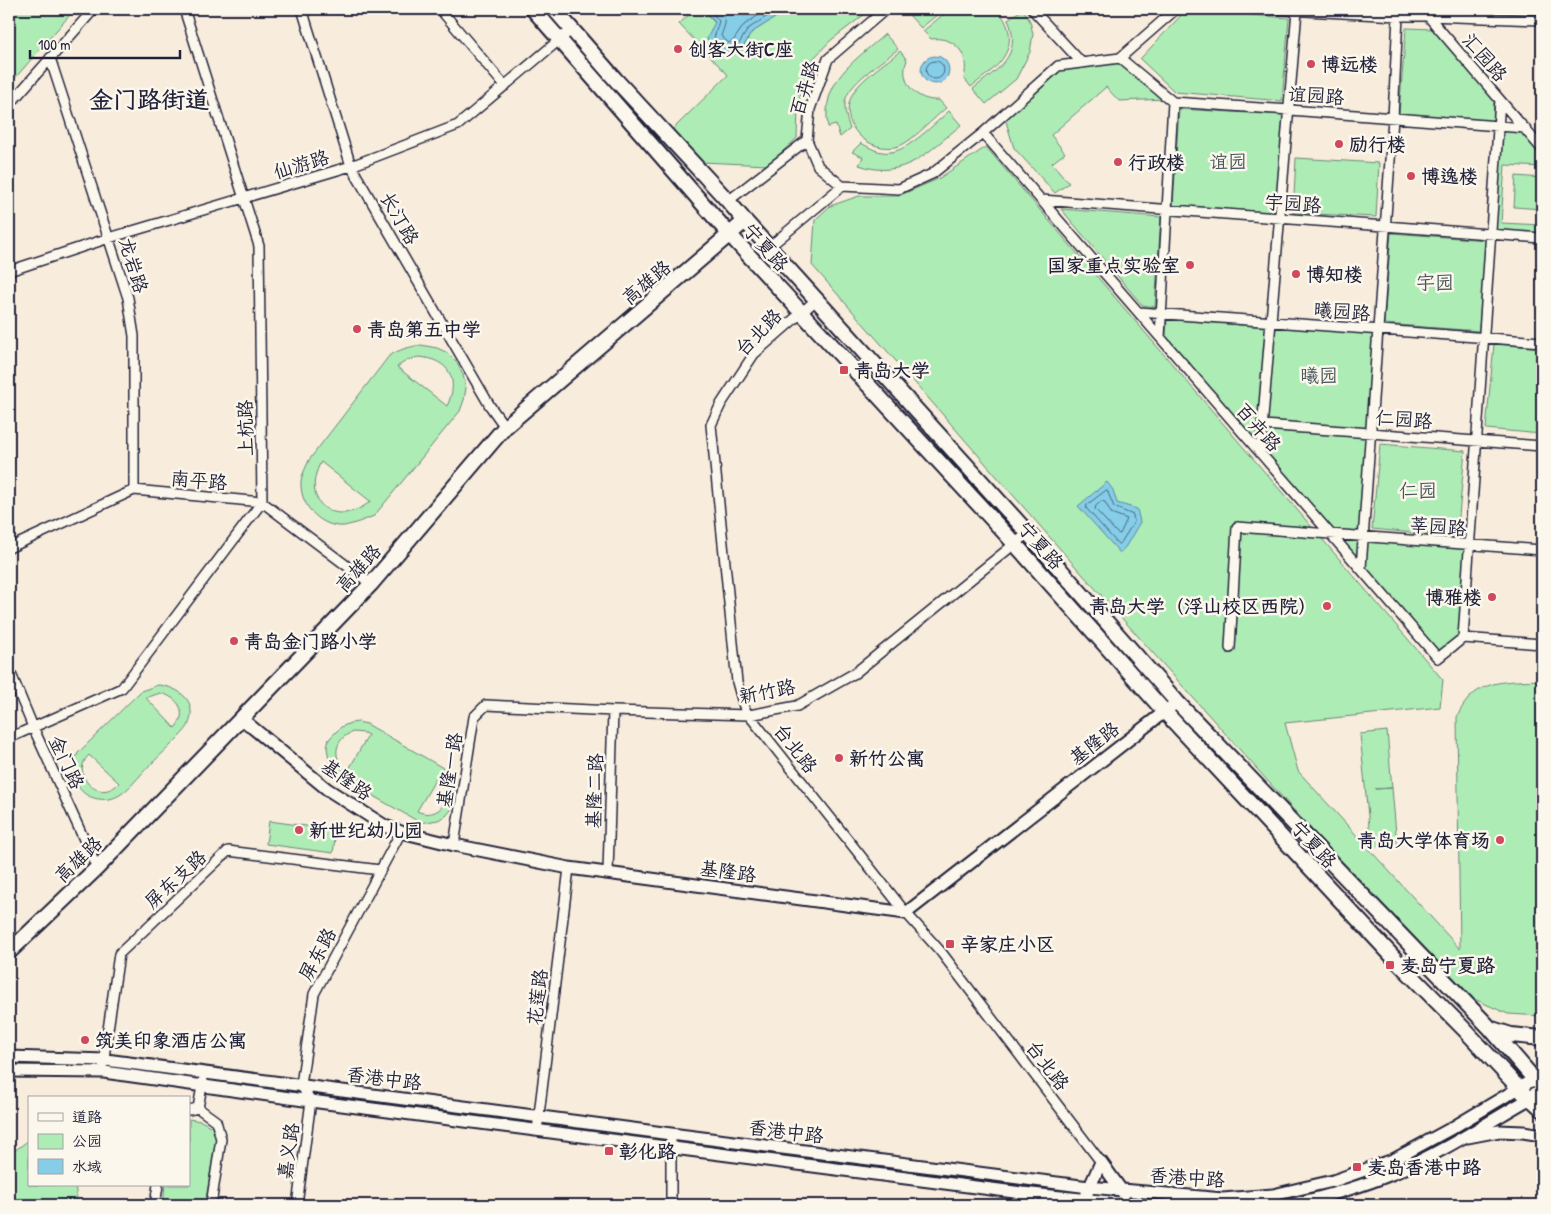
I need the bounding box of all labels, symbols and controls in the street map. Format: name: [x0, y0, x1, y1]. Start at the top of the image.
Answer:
street label: 汇园路: [1456, 27, 1514, 87]
scale bar: [30, 28, 180, 60]
text: 100 m: [38, 34, 71, 55]
place label: 创客大街C座: [688, 36, 793, 62]
marker: 创客大街C座: [672, 43, 684, 55]
place label: 博远楼: [1321, 51, 1378, 77]
street label: 百卉路: [783, 57, 825, 119]
marker: 博远楼: [1305, 58, 1317, 70]
street label: 谊园路: [1287, 80, 1345, 110]
district label: 金门路街道: [89, 83, 209, 115]
place label: 励行楼: [1349, 131, 1406, 157]
marker: 励行楼: [1333, 138, 1345, 150]
street label: 仙游路: [270, 143, 332, 185]
park label: 谊园: [1209, 148, 1247, 174]
place label: 行政楼: [1128, 149, 1185, 175]
marker: 行政楼: [1112, 156, 1124, 168]
place label: 博逸楼: [1421, 163, 1478, 189]
marker: 博逸楼: [1405, 170, 1417, 182]
street label: 长汀路: [374, 187, 426, 249]
street label: 宇园路: [1264, 188, 1322, 218]
street label: 宁夏路: [737, 217, 795, 277]
street label: 龙岩路: [113, 234, 155, 296]
place label: 国家重点实验室: [1047, 252, 1180, 278]
street label: 高雄路: [616, 254, 676, 310]
marker: 国家重点实验室: [1184, 259, 1196, 271]
place label: 博知楼: [1306, 261, 1363, 287]
marker: 博知楼: [1290, 268, 1302, 280]
park label: 宇园: [1416, 269, 1454, 295]
street label: 曦园路: [1313, 296, 1371, 326]
street label: 台北路: [729, 302, 787, 362]
place label: 青岛第五中学: [367, 316, 481, 342]
marker: 青岛第五中学: [351, 323, 363, 335]
place label: 青岛大学: [854, 357, 930, 383]
park label: 曦园: [1300, 362, 1338, 388]
marker: 青岛大学: [838, 364, 850, 376]
street label: 百卉路: [1230, 397, 1288, 457]
street label: 上杭路: [232, 399, 258, 457]
street label: 仁园路: [1375, 404, 1433, 434]
street label: 南平路: [169, 465, 229, 495]
park label: 仁园: [1399, 477, 1437, 503]
street label: 莘园路: [1409, 511, 1467, 541]
street label: 宁夏路: [1012, 515, 1070, 575]
street label: 高雄路: [329, 538, 387, 598]
place label: 博雅楼: [1425, 584, 1482, 610]
marker: 博雅楼: [1486, 591, 1498, 603]
place label: 青岛大学（浮山校区西院）: [1089, 593, 1317, 619]
marker: 青岛大学（浮山校区西院）: [1321, 600, 1333, 612]
place label: 青岛金门路小学: [244, 628, 377, 654]
marker: 青岛金门路小学: [228, 635, 240, 647]
street label: 新竹路: [737, 673, 797, 709]
street label: 基隆路: [1064, 715, 1124, 771]
street label: 台北路: [768, 718, 824, 778]
street label: 基隆一路: [430, 730, 468, 810]
street label: 金门路: [43, 731, 91, 793]
place label: 新竹公寓: [849, 745, 925, 771]
street label: 基隆路: [316, 752, 378, 806]
marker: 新竹公寓: [833, 752, 845, 764]
street label: 基隆二路: [580, 753, 608, 829]
street label: 宁夏路: [1285, 814, 1343, 874]
place label: 新世纪幼儿园: [309, 817, 423, 843]
marker: 新世纪幼儿园: [293, 824, 305, 836]
place label: 青岛大学体育场: [1357, 827, 1490, 853]
street label: 高雄路: [48, 830, 108, 888]
marker: 青岛大学体育场: [1494, 834, 1506, 846]
street label: 屏东支路: [138, 844, 212, 914]
street label: 基隆路: [698, 854, 758, 888]
street label: 屏东路: [292, 923, 342, 985]
place label: 辛家庄小区: [960, 931, 1055, 957]
marker: 辛家庄小区: [944, 938, 956, 950]
place label: 麦岛宁夏路: [1400, 952, 1495, 978]
marker: 麦岛宁夏路: [1384, 959, 1396, 971]
street label: 花莲路: [521, 967, 553, 1027]
place label: 筑美印象酒店公寓: [95, 1027, 247, 1053]
marker: 筑美印象酒店公寓: [79, 1034, 91, 1046]
street label: 台北路: [1020, 1034, 1076, 1096]
street label: 香港中路: [345, 1060, 423, 1096]
legend: [28, 1096, 190, 1186]
text: 道路: [72, 1106, 102, 1127]
street label: 香港中路: [747, 1113, 825, 1149]
street label: 嘉义路: [271, 1121, 305, 1181]
text: 公园: [72, 1130, 102, 1151]
place label: 彰化路: [619, 1138, 676, 1164]
marker: 彰化路: [603, 1145, 615, 1157]
place label: 麦岛香港中路: [1367, 1154, 1481, 1180]
text: 水域: [72, 1156, 102, 1177]
street label: 香港中路: [1148, 1161, 1226, 1193]
marker: 麦岛香港中路: [1351, 1161, 1363, 1173]

